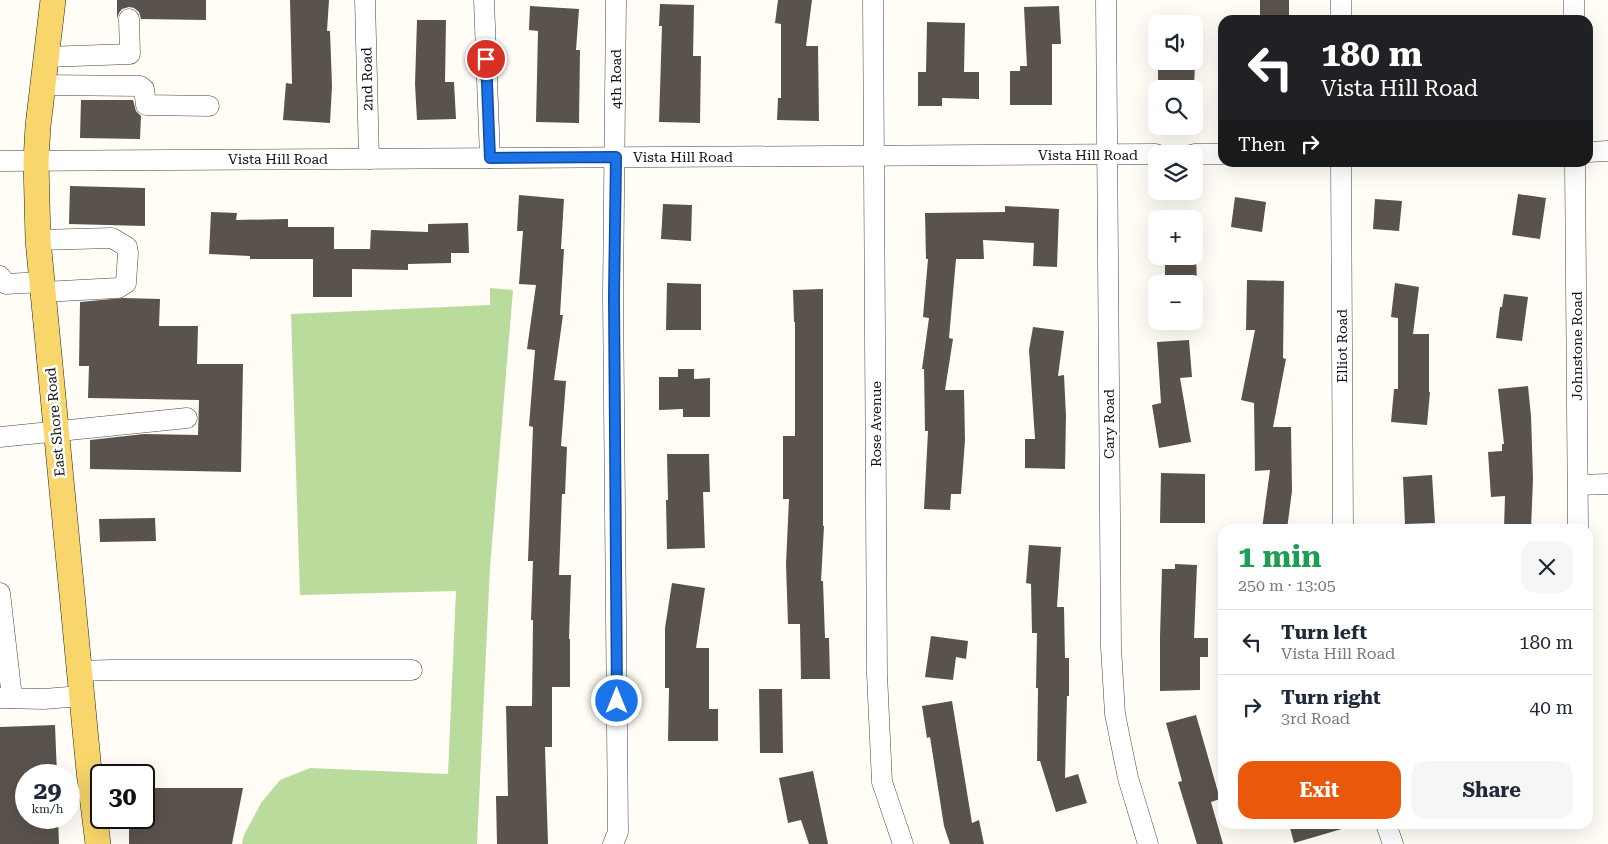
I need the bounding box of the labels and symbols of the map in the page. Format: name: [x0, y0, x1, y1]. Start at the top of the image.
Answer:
pin: [465, 38, 507, 80]
street label: 2nd Road: [358, 47, 376, 111]
street label: 4th Road: [608, 49, 624, 109]
street label: Vista Hill Road: [1038, 147, 1138, 163]
street label: Vista Hill Road: [633, 149, 733, 165]
street label: Vista Hill Road: [228, 151, 328, 167]
street label: Johnstone Road: [1569, 291, 1585, 401]
street label: Elliot Road: [1334, 309, 1350, 383]
street label: East Shore Road: [42, 367, 68, 477]
street label: Rose Avenue: [868, 381, 884, 467]
street label: Cary Road: [1101, 389, 1117, 459]
position arrow: [590, 674, 642, 726]
speed limit sign: 30: [90, 764, 155, 829]

